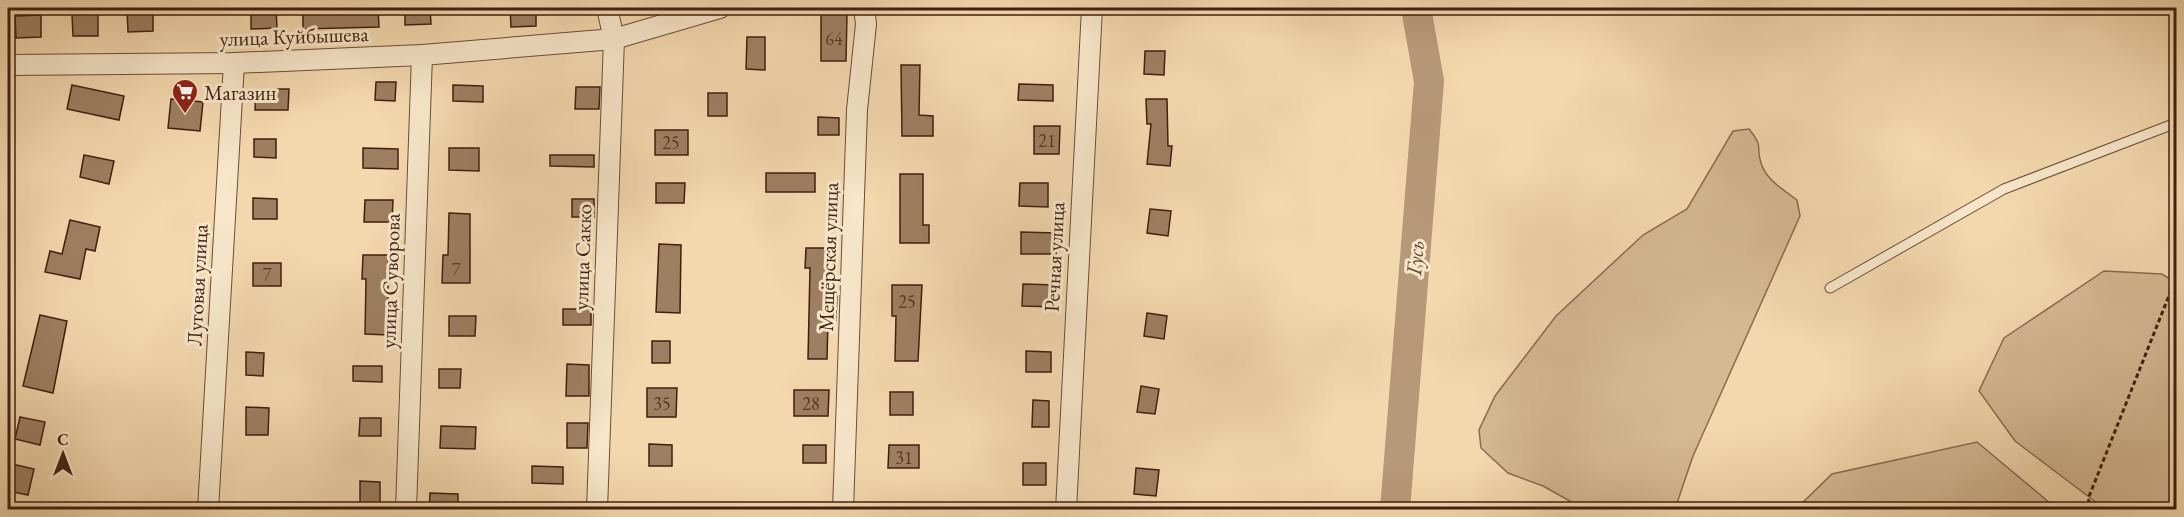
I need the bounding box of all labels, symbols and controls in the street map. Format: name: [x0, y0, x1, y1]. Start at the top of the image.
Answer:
street label: улица Куйбышева: [219, 20, 370, 52]
house number: 64: [825, 27, 843, 50]
supermarket icon: Магазин: [170, 77, 200, 115]
place label: Магазин: [204, 79, 277, 106]
house number: 21: [1038, 129, 1056, 152]
house number: 25: [662, 131, 680, 154]
street label: Мещёрская улица: [812, 181, 844, 332]
street label: Речная улица: [1038, 201, 1070, 313]
street label: улица Сакко: [567, 203, 597, 311]
street label: улица Суворова: [374, 212, 406, 349]
street label: Луговая улица: [180, 223, 214, 347]
water label: Гусь: [1399, 239, 1431, 278]
house number: 7: [452, 258, 461, 281]
house number: 7: [263, 263, 272, 286]
house number: 25: [898, 290, 916, 313]
house number: 35: [653, 392, 671, 415]
house number: 28: [802, 392, 820, 415]
north arrow: [33, 424, 93, 484]
text: С: [57, 429, 69, 450]
house number: 31: [895, 446, 913, 469]

